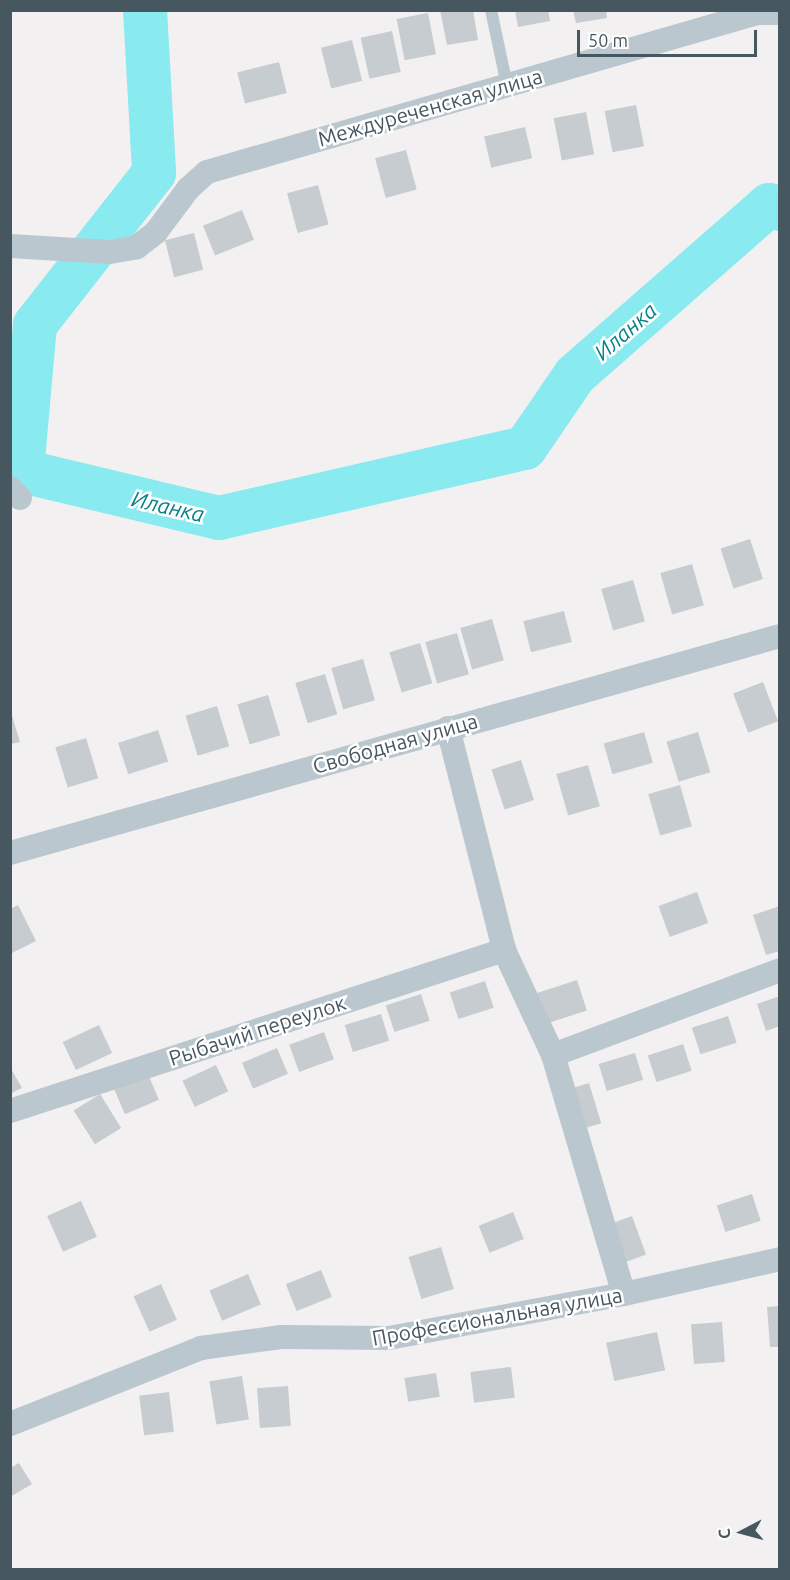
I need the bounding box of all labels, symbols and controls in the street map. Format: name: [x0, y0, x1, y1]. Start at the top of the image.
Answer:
scale bar: [580, 18, 760, 56]
text: 50 m: [588, 30, 628, 50]
street label: Междуреченская улица: [315, 63, 545, 151]
water label: Иланка: [588, 297, 662, 365]
water label: Иланка: [129, 485, 207, 527]
street label: Свободная улица: [310, 707, 480, 779]
street label: Рыбачий переулок: [165, 989, 349, 1071]
street label: Профессиональная улица: [370, 1282, 624, 1350]
north arrow: [712, 1502, 772, 1562]
text: С: [715, 1528, 734, 1540]

